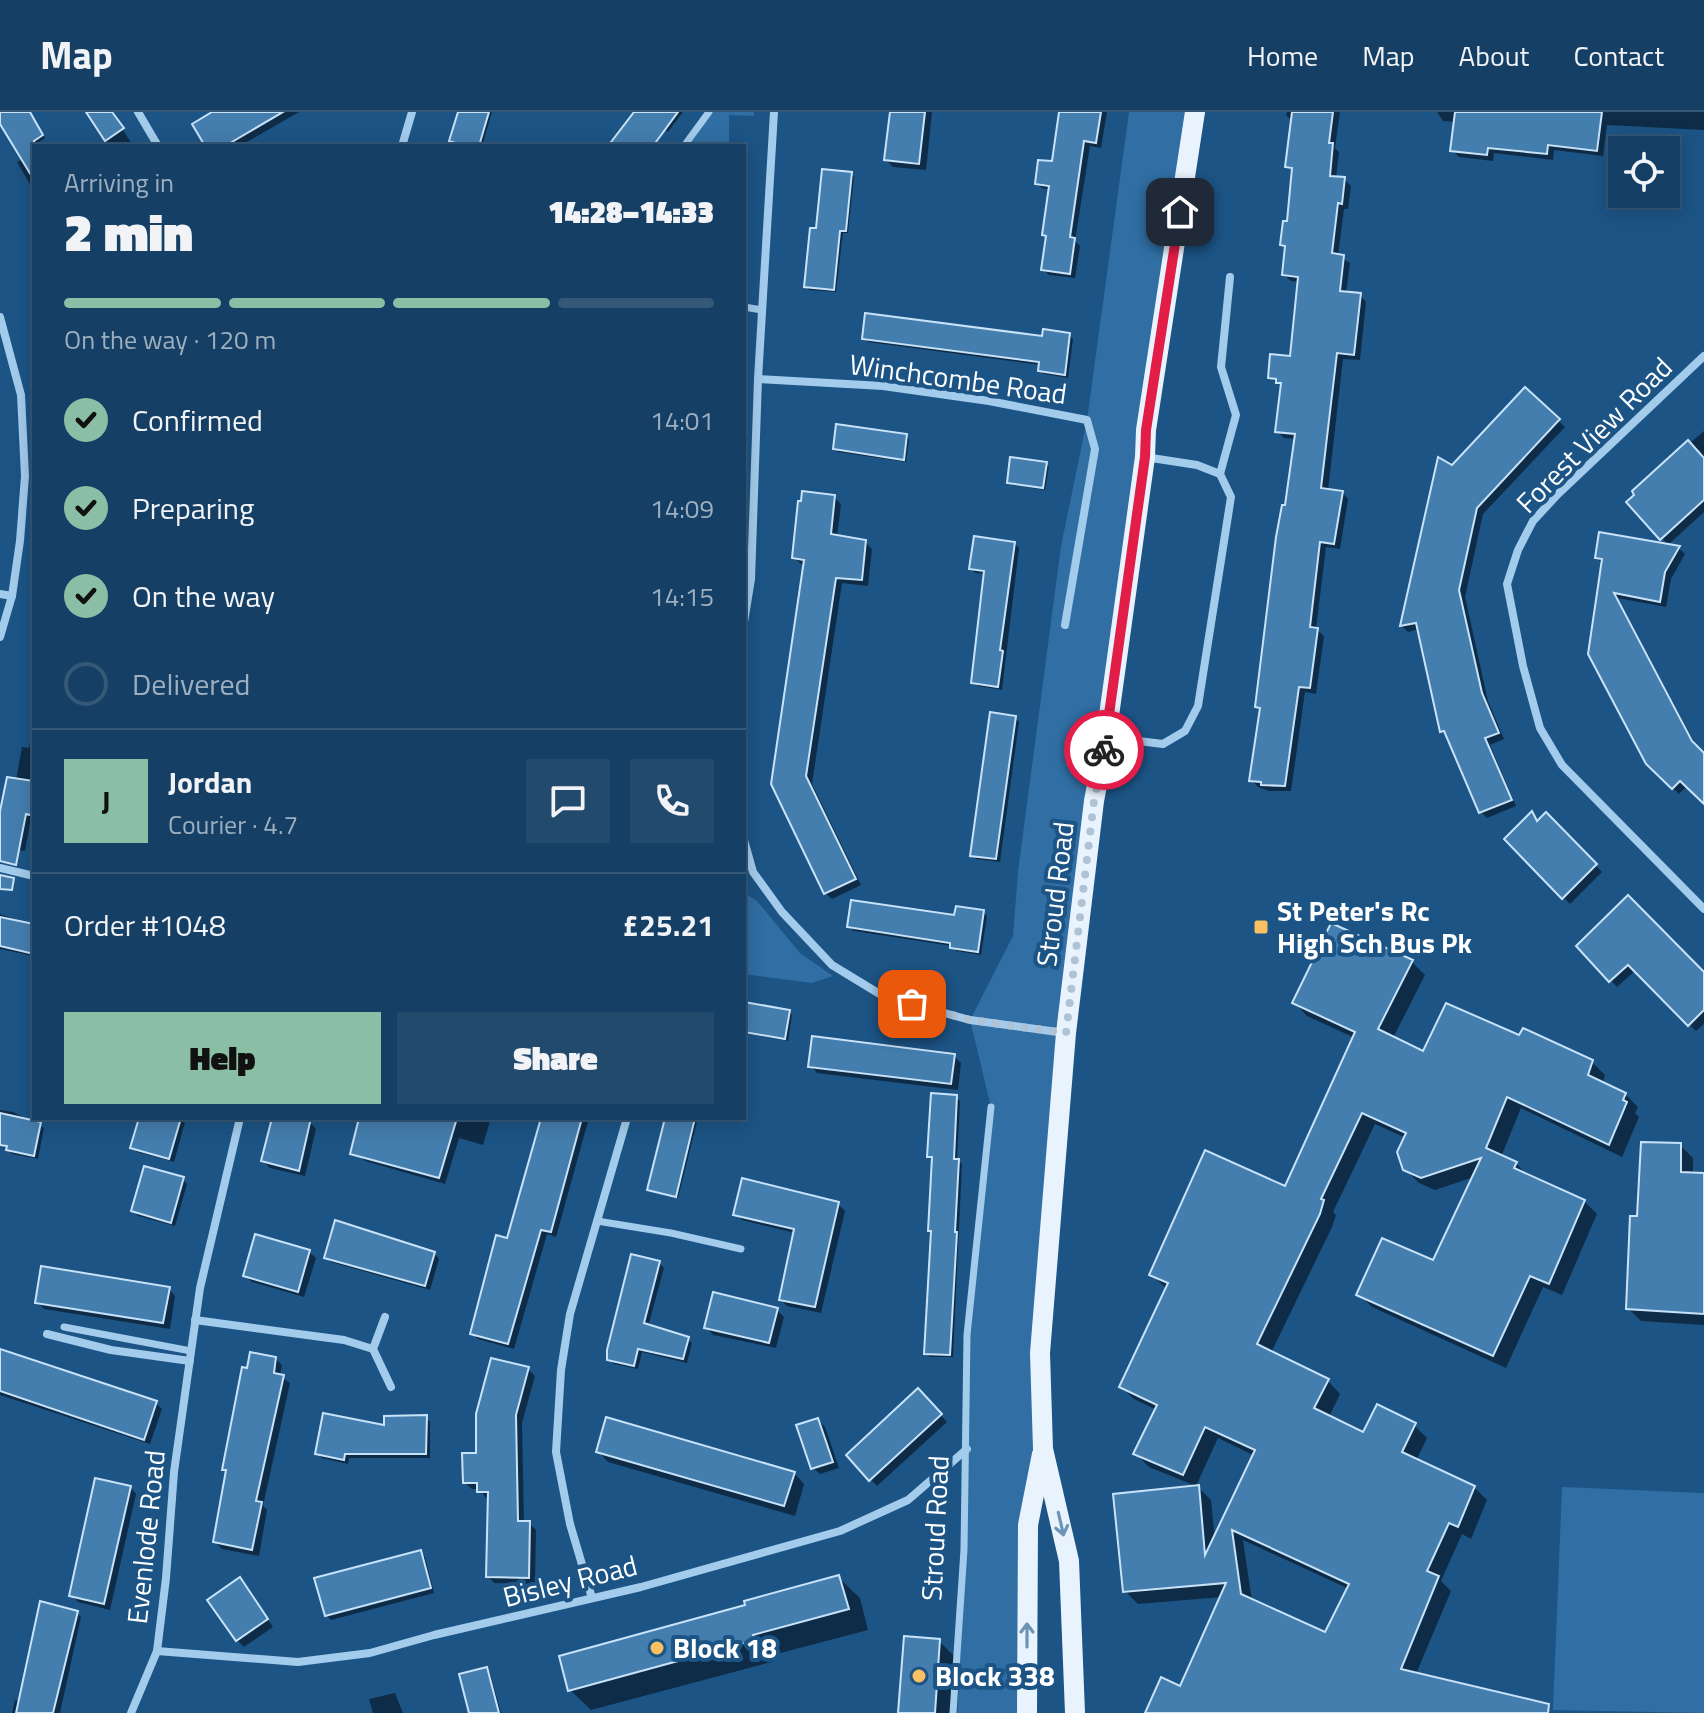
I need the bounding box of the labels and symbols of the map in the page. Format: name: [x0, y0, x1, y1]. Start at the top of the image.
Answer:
pin: [1146, 178, 1214, 246]
street label: Winchcombe Road: [847, 342, 1070, 415]
street label: Forest View Road: [1506, 347, 1682, 523]
courier: [1064, 710, 1144, 790]
street label: Stroud Road: [1024, 819, 1085, 969]
place label: St Peter's Rc High Sch Bus Pk: [1277, 889, 1473, 964]
marker: St Peter's Rc High Sch Bus Pk: [1252, 918, 1270, 936]
pin: [878, 970, 946, 1038]
street label: Evenlode Road: [115, 1448, 176, 1626]
street label: Stroud Road: [909, 1454, 960, 1602]
one-way arrow: [1054, 1511, 1069, 1537]
street label: Bisley Road: [498, 1543, 642, 1618]
one-way arrow: [1019, 1622, 1035, 1649]
place label: Block 18: [673, 1626, 777, 1669]
marker: Block 18: [648, 1639, 666, 1657]
place label: Block 338: [935, 1654, 1055, 1697]
marker: Block 338: [910, 1667, 928, 1685]

